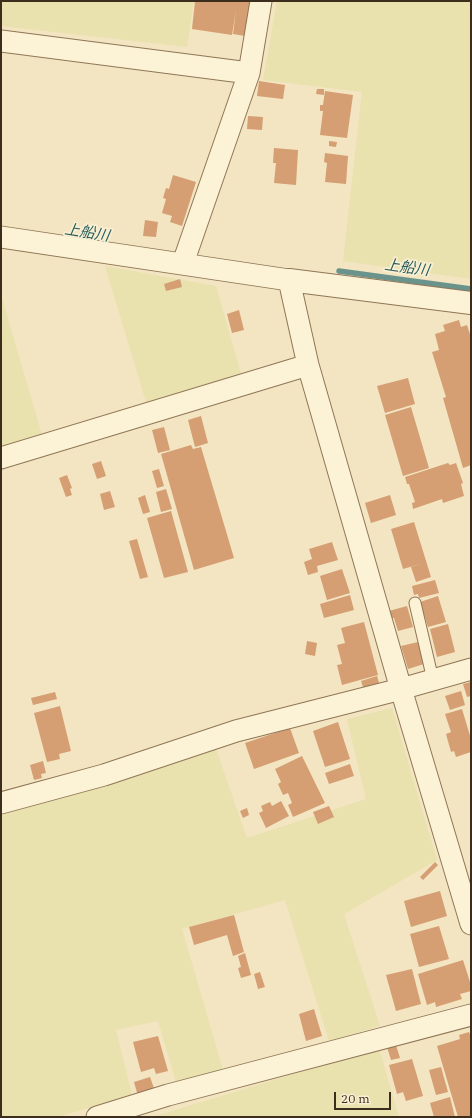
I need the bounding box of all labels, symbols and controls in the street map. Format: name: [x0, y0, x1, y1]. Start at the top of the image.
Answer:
water label: 上船川: [63, 221, 111, 245]
water label: 上船川: [383, 256, 431, 280]
scale bar: [336, 1084, 393, 1110]
text: 20 m: [341, 1091, 370, 1106]

